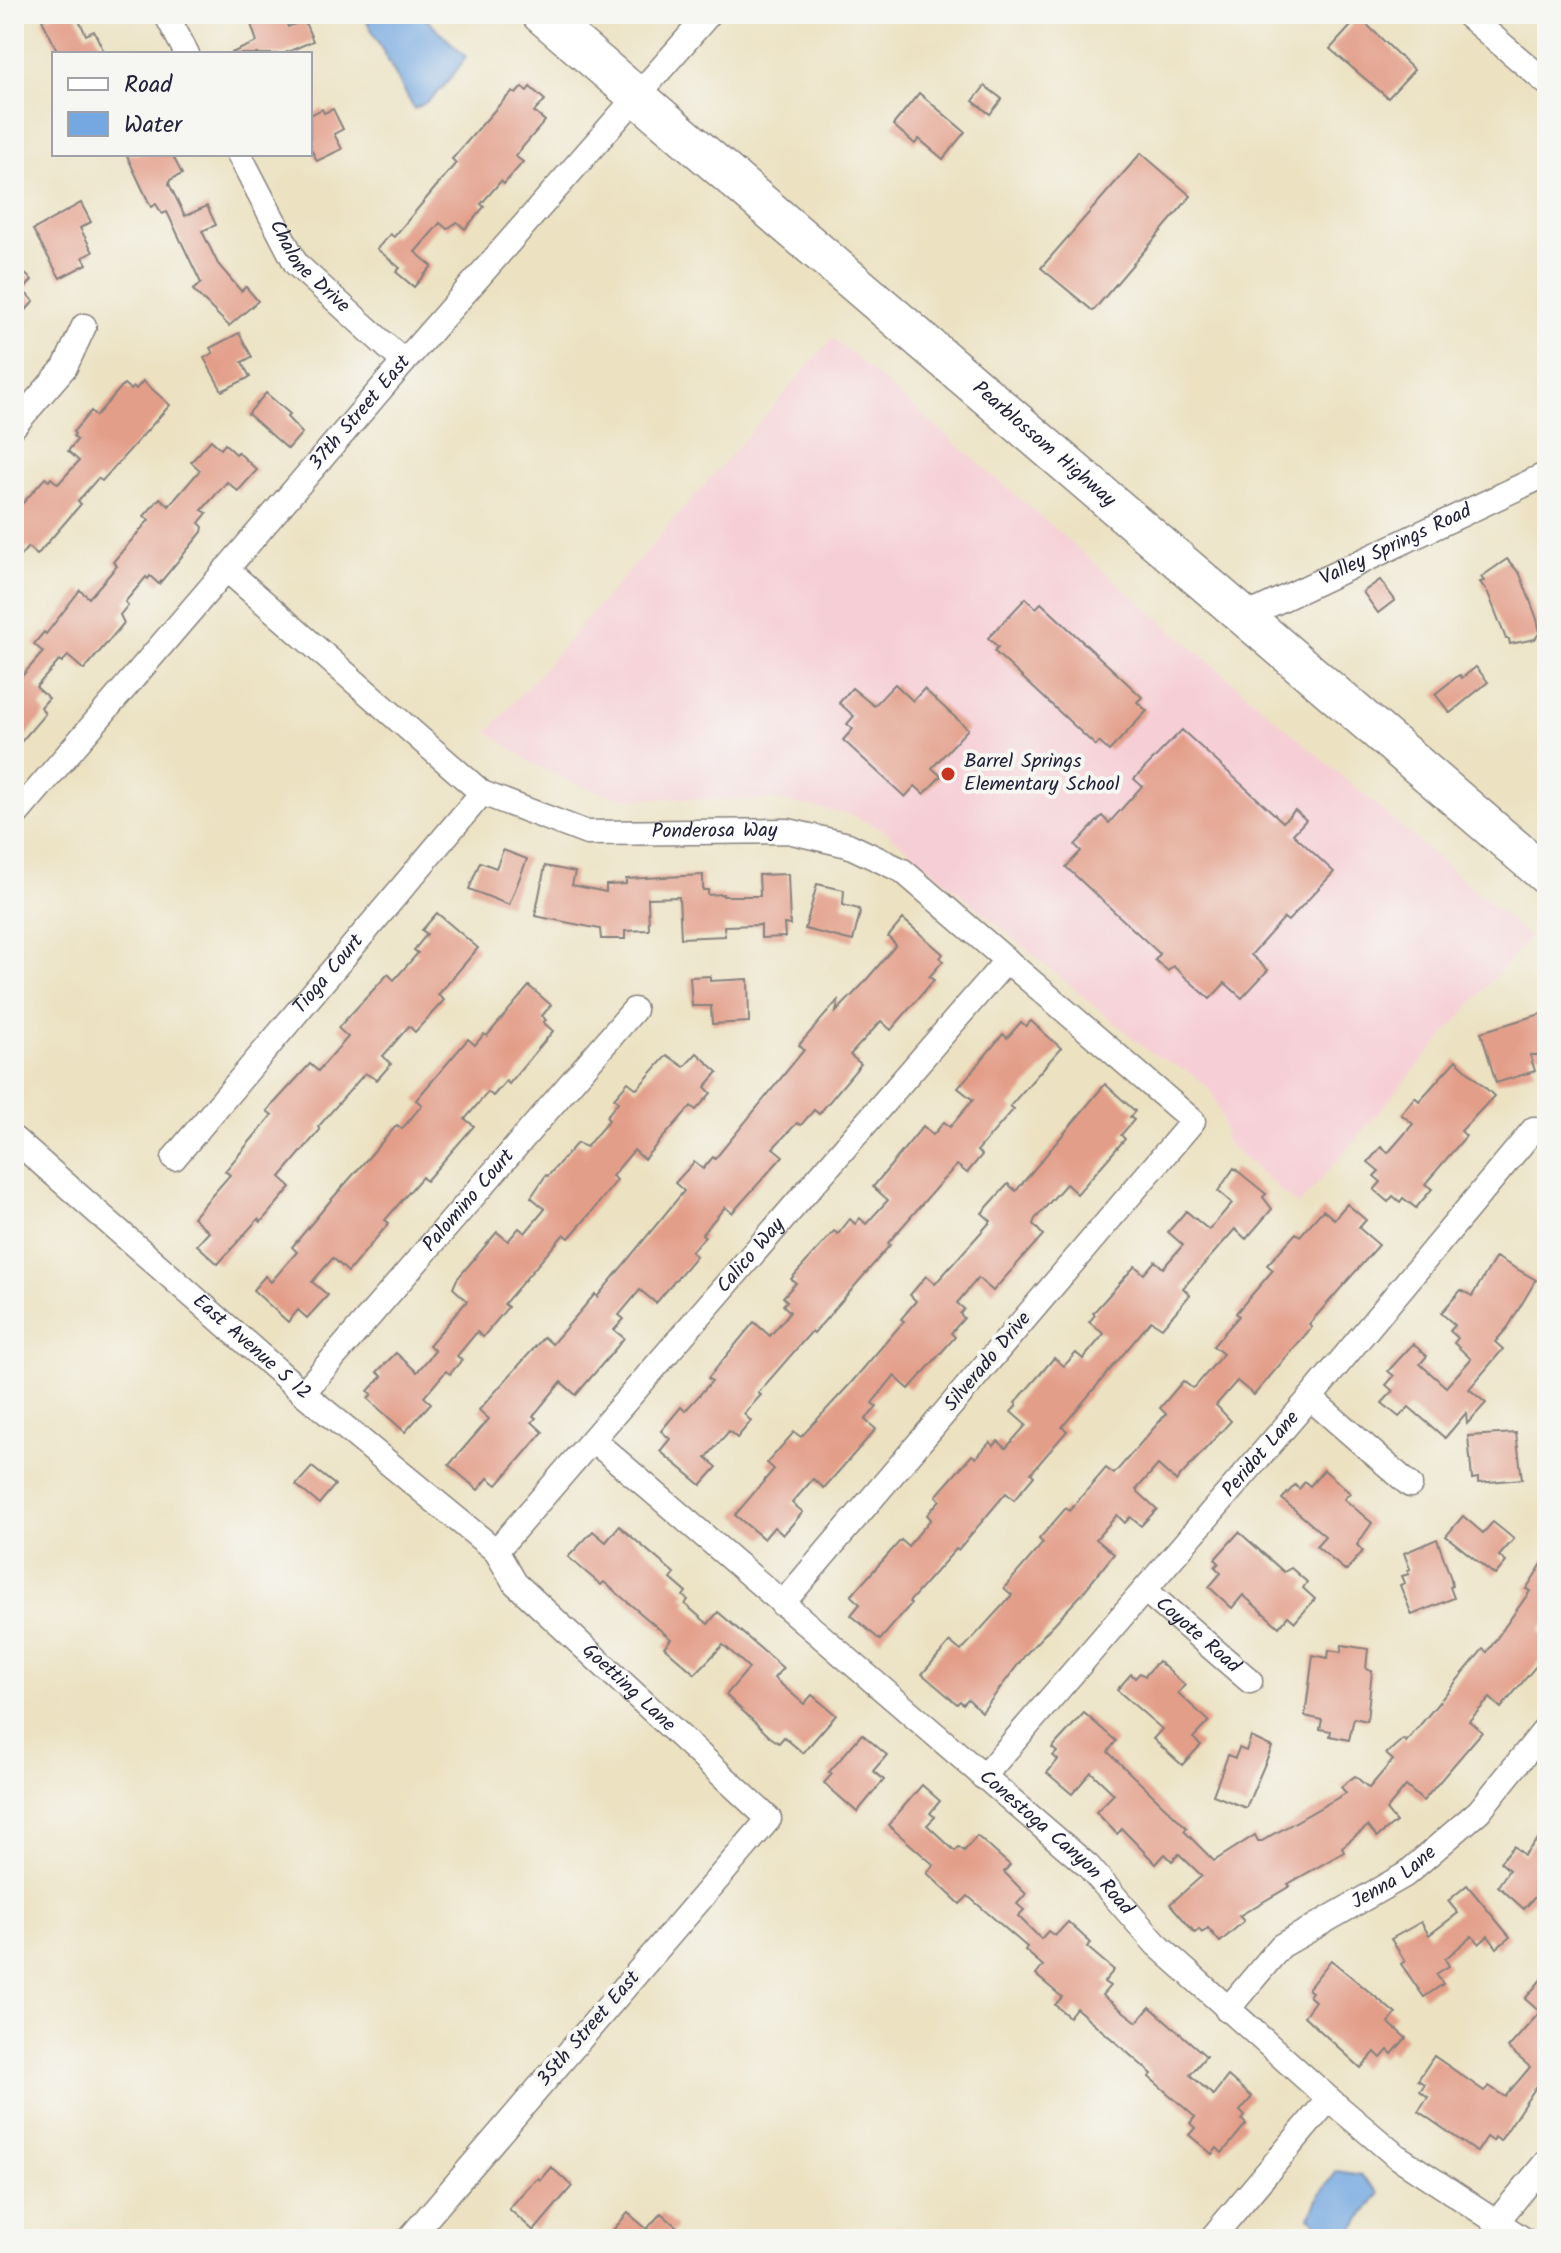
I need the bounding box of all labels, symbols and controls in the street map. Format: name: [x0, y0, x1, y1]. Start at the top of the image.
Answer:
legend: [52, 52, 312, 156]
text: Road: [124, 66, 173, 105]
text: Water: [124, 106, 184, 145]
street label: Chalone Drive: [260, 214, 357, 321]
street label: 37th Street East: [301, 348, 419, 478]
street label: Pearblossom Highway: [965, 374, 1123, 516]
street label: Valley Springs Road: [1315, 495, 1478, 595]
place label: Barrel Springs Elementary School: [964, 746, 1120, 801]
marker: Barrel Springs Elementary School: [939, 765, 957, 783]
street label: Ponderosa Way: [651, 815, 778, 848]
street label: Tioga Court: [285, 927, 372, 1022]
street label: Palomino Court: [415, 1142, 523, 1260]
street label: Calico Way: [709, 1210, 793, 1301]
street label: East Avenue S 12: [185, 1286, 318, 1409]
street label: Silverado Drive: [936, 1305, 1040, 1419]
street label: Peridot Lane: [1215, 1404, 1308, 1505]
street label: Coyote Road: [1147, 1589, 1248, 1682]
street label: Goetting Lane: [574, 1636, 683, 1740]
street label: Conestoga Canyon Road: [971, 1762, 1142, 1924]
street label: Jenna Lane: [1346, 1838, 1444, 1918]
street label: 35th Street East: [529, 1964, 649, 2094]

